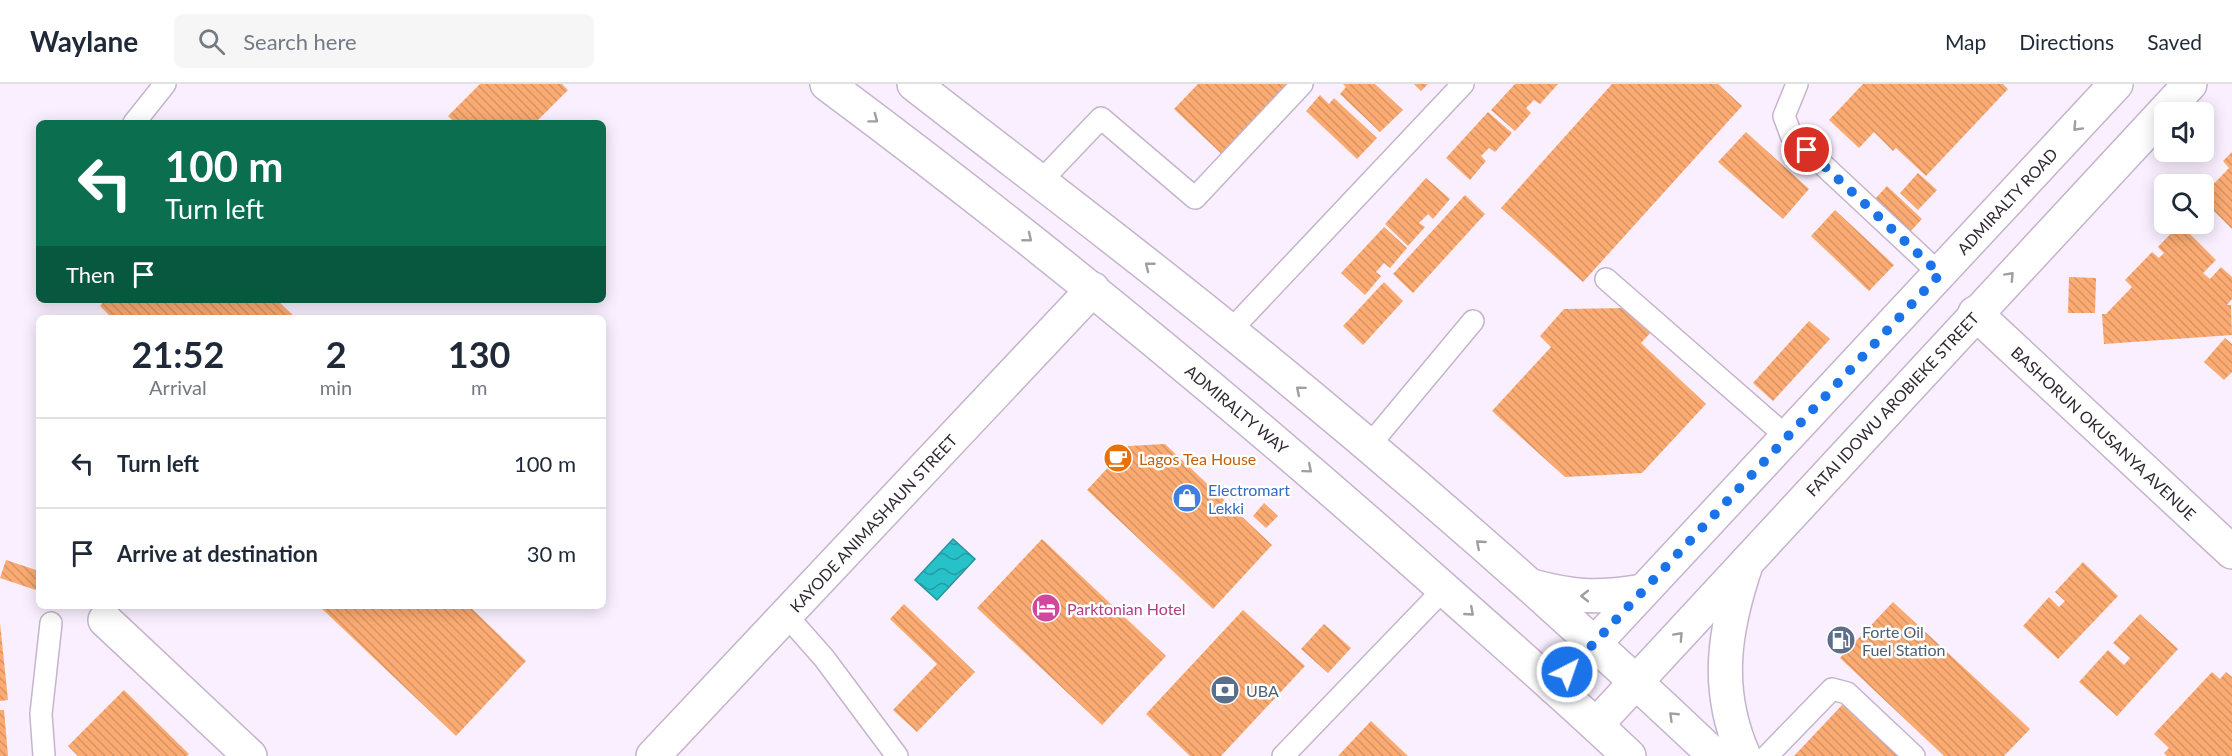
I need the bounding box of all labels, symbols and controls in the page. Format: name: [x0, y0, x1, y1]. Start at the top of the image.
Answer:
search box: [174, 14, 594, 68]
text: Waylane: [30, 24, 138, 58]
icon: search: [195, 25, 228, 58]
text: Search here: [243, 28, 357, 55]
text: Map: [1945, 29, 1986, 54]
text: Directions: [2019, 29, 2114, 54]
text: Saved: [2147, 29, 2202, 54]
map controls: [2154, 102, 2214, 234]
button: sound: [2154, 102, 2214, 162]
one-way arrow: [867, 112, 878, 123]
one-way arrow: [2073, 119, 2084, 130]
pin: [1781, 124, 1832, 175]
icon: arrive: [1790, 133, 1823, 166]
text: 100 m: [165, 141, 283, 191]
icon: left: [66, 144, 144, 222]
street label: ADMIRALTY ROAD: [1953, 144, 2061, 258]
button: search: [2154, 174, 2214, 234]
text: Turn left: [165, 192, 264, 225]
one-way arrow: [1022, 231, 1033, 242]
icon: arrive: [127, 258, 160, 291]
text: Then: [66, 261, 115, 288]
one-way arrow: [1145, 263, 1156, 274]
one-way arrow: [2003, 273, 2014, 283]
street label: FATAI IDOWU AROBIEKE STREET: [1802, 308, 1983, 500]
text: 21:52: [132, 332, 224, 376]
text: 2: [326, 332, 347, 376]
text: 130: [448, 332, 510, 376]
street label: BASHORUN OKUSANYA AVENUE: [2008, 342, 2200, 524]
street label: ADMIRALTY WAY: [1182, 361, 1292, 457]
text: Arrival: [149, 375, 207, 399]
text: min: [320, 375, 352, 399]
text: m: [471, 375, 487, 399]
one-way arrow: [1296, 386, 1307, 397]
street label: KAYODE ANIMASHAUN STREET: [785, 430, 961, 616]
cafe icon: Lagos Tea House: [1102, 442, 1134, 474]
icon: left: [66, 447, 99, 480]
place label: Lagos Tea House: [1139, 449, 1256, 468]
text: Turn left: [117, 450, 199, 477]
text: 100 m: [514, 450, 576, 477]
one-way arrow: [1301, 462, 1312, 473]
place label: Electromart Lekki: [1208, 480, 1290, 517]
shop icon: Electromart Lekki: [1171, 482, 1203, 514]
icon: arrive: [66, 537, 99, 570]
text: Arrive at destination: [117, 540, 318, 567]
text: 30 m: [527, 540, 576, 567]
one-way arrow: [1476, 540, 1487, 551]
one-way arrow: [1580, 590, 1589, 602]
hotel icon: Parktonian Hotel: [1030, 592, 1062, 624]
place label: Parktonian Hotel: [1067, 599, 1186, 618]
one-way arrow: [1463, 605, 1474, 616]
place label: Forte Oil Fuel Station: [1862, 622, 1945, 659]
fuel station icon: Forte Oil Fuel Station: [1825, 624, 1857, 656]
one-way arrow: [1672, 632, 1683, 643]
position arrow: [1535, 640, 1599, 704]
bank icon: UBA: [1209, 674, 1241, 706]
place label: UBA: [1246, 681, 1279, 700]
one-way arrow: [1669, 712, 1680, 723]

